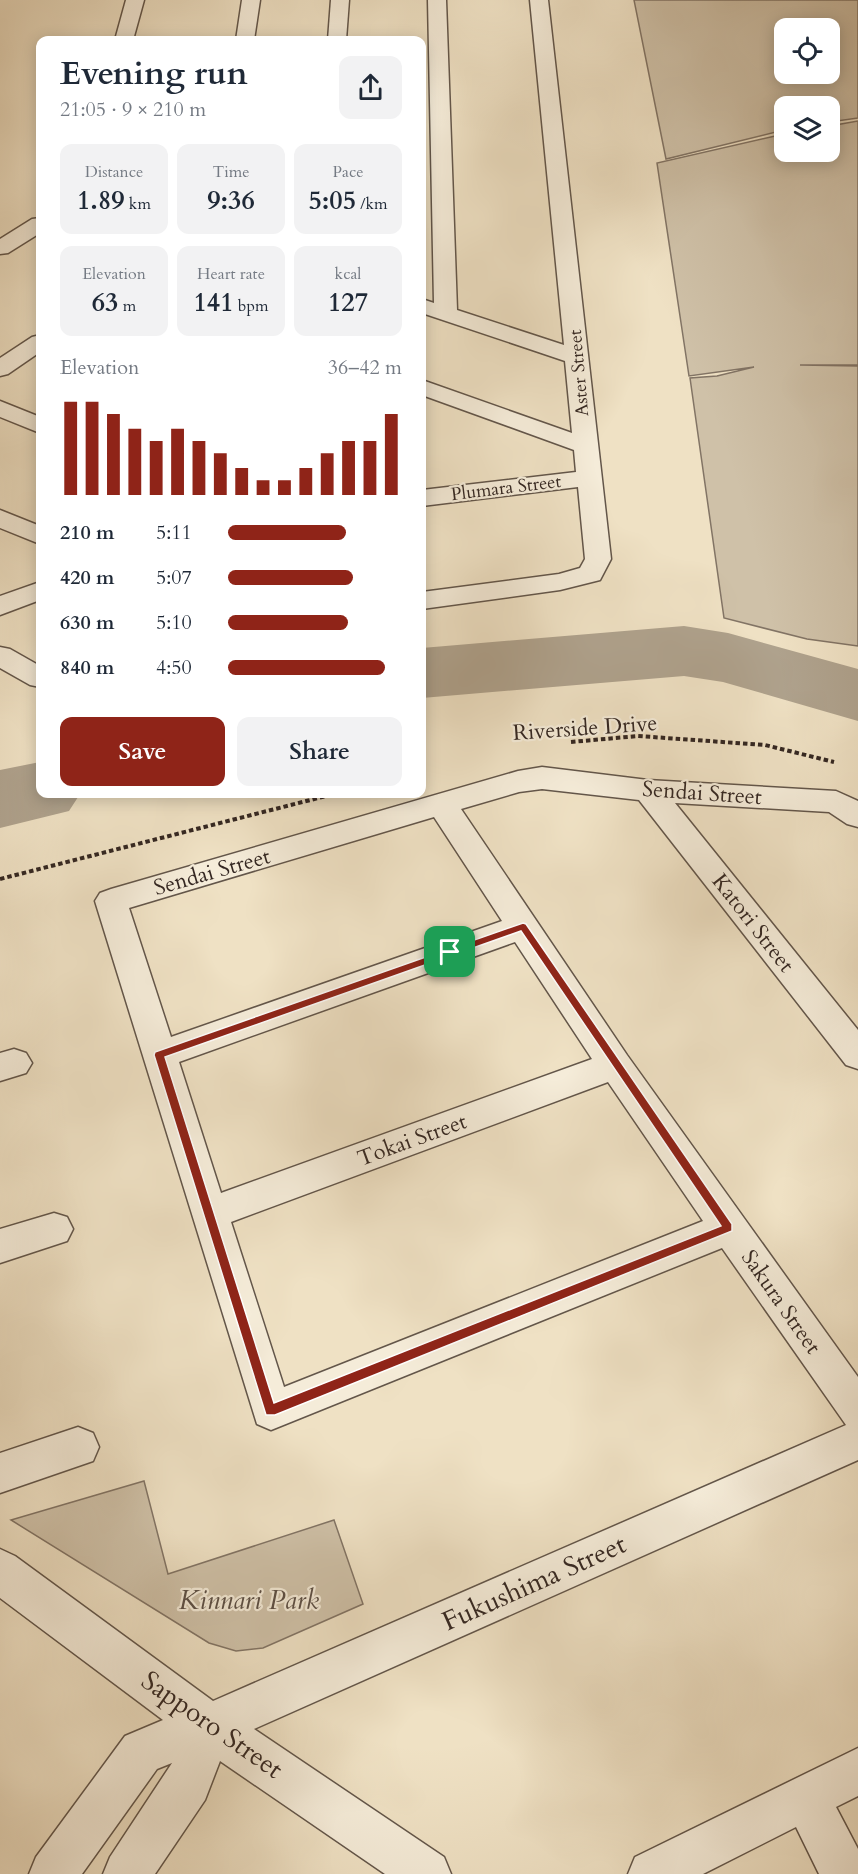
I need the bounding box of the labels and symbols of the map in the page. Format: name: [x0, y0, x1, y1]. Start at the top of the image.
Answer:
street label: Aster Street: [563, 328, 595, 418]
street label: Plumara Street: [450, 469, 563, 507]
street label: Riverside Drive: [512, 708, 658, 748]
street label: Sendai Street: [641, 774, 763, 812]
street label: Sendai Street: [150, 841, 274, 903]
street label: Katori Street: [705, 867, 801, 979]
pin: [424, 926, 475, 977]
street label: Tokai Street: [353, 1106, 471, 1174]
street label: Sakura Street: [734, 1244, 828, 1360]
street label: Fukushima Street: [436, 1526, 632, 1640]
park label: Kinnari Park: [179, 1582, 320, 1619]
street label: Sapporo Street: [134, 1662, 291, 1788]

